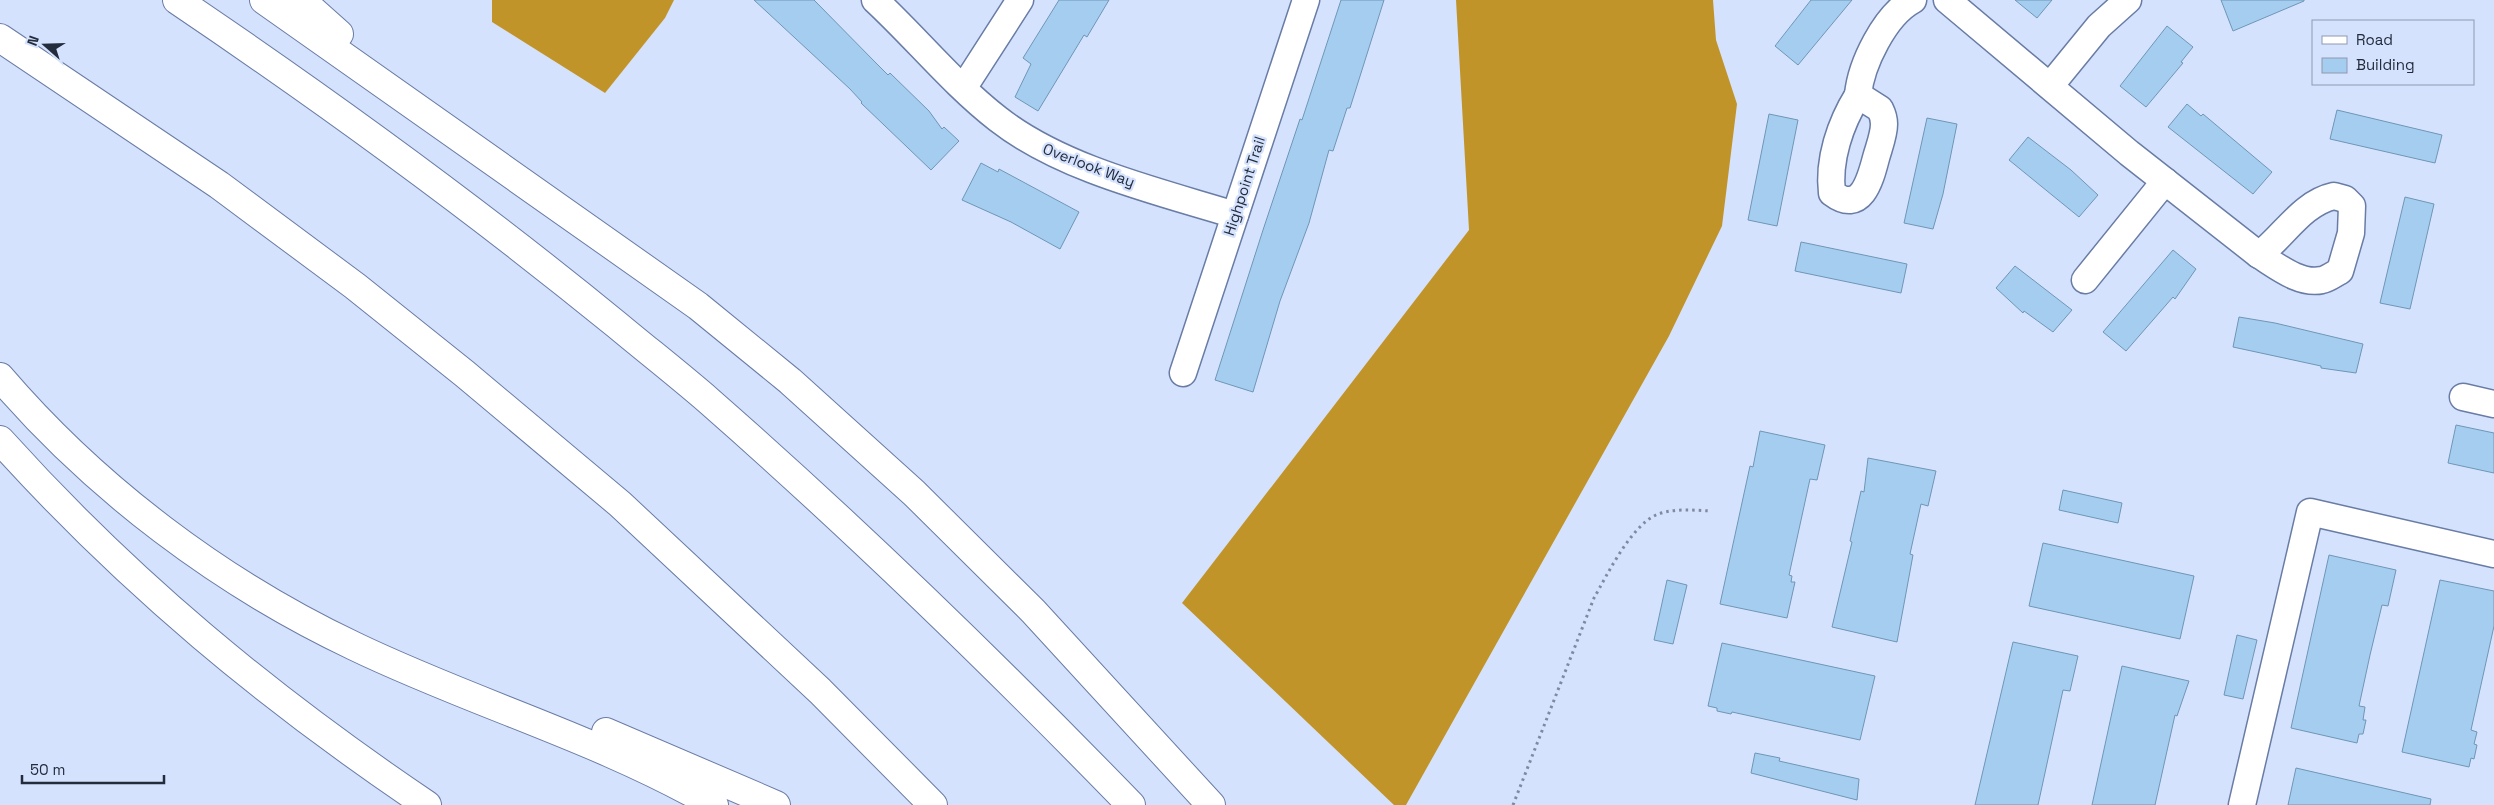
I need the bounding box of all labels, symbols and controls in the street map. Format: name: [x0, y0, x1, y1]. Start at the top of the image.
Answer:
north arrow: [20, 20, 70, 70]
legend: [2312, 20, 2474, 85]
text: Road: [2356, 30, 2393, 49]
text: N: [23, 33, 43, 48]
text: Building: [2356, 55, 2415, 74]
street label: Highpoint Trail: [1219, 134, 1269, 238]
street label: Overlook Way: [1040, 139, 1138, 191]
scale bar: [22, 752, 165, 784]
text: 50 m: [30, 760, 65, 779]

